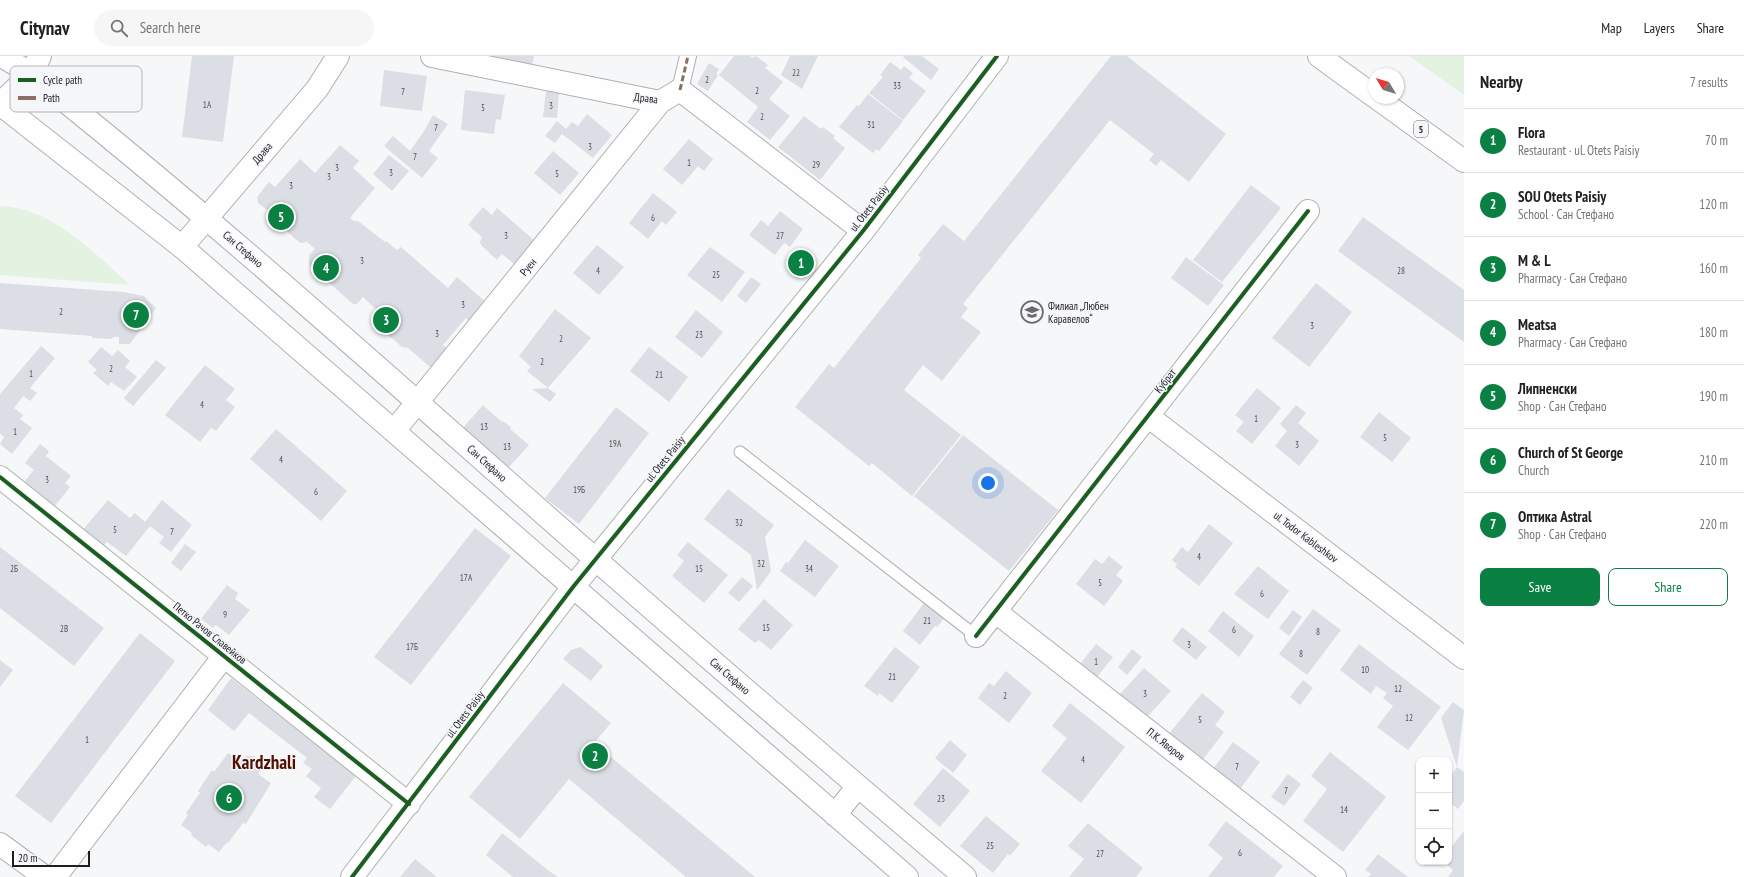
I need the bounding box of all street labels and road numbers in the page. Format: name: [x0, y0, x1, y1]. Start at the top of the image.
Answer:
street label: Драва: [633, 90, 659, 106]
road number: 5: [1414, 121, 1428, 137]
street label: Драва: [249, 139, 275, 167]
street label: ul. Otets Paisiy: [846, 181, 892, 234]
street label: Сан Стефано: [220, 228, 266, 270]
street label: Руен: [517, 255, 539, 279]
street label: Кубрат: [1151, 366, 1179, 396]
street label: ul. Otets Paisiy: [642, 432, 688, 485]
street label: Сан Стефано: [464, 441, 510, 485]
street label: ul. Todor Kableshkov: [1271, 508, 1342, 566]
street label: Петко Рачов Славейков: [170, 599, 250, 667]
street label: Сан Стефано: [707, 655, 753, 697]
street label: ul. Otets Paisiy: [443, 687, 488, 740]
street label: П.К. Яворов: [1144, 725, 1188, 764]

